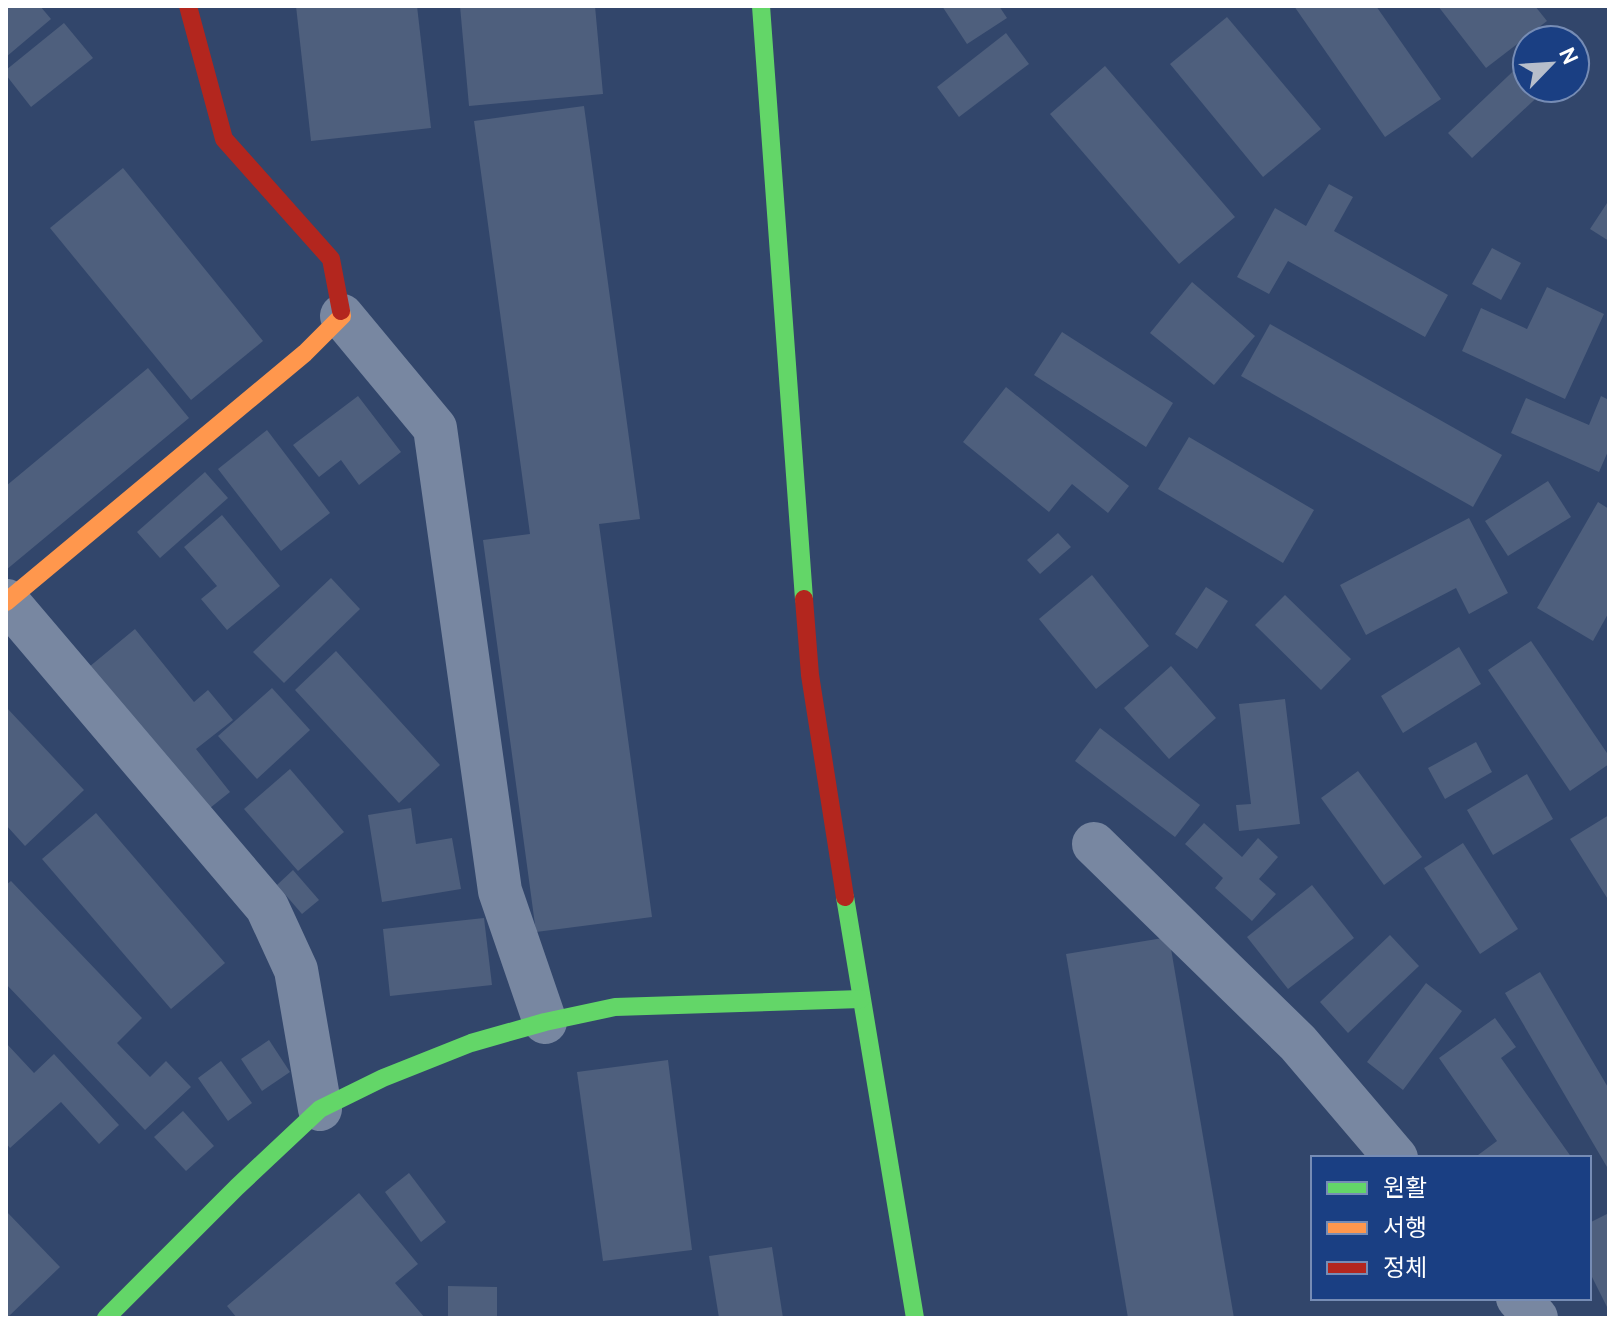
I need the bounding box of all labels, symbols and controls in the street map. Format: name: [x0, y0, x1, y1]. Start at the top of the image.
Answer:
north arrow: [1511, 24, 1591, 104]
text: N: [1553, 43, 1584, 69]
legend: [1311, 1156, 1591, 1300]
text: 원활: [1383, 1173, 1427, 1202]
text: 서행: [1383, 1213, 1427, 1242]
text: 정체: [1383, 1253, 1427, 1282]

